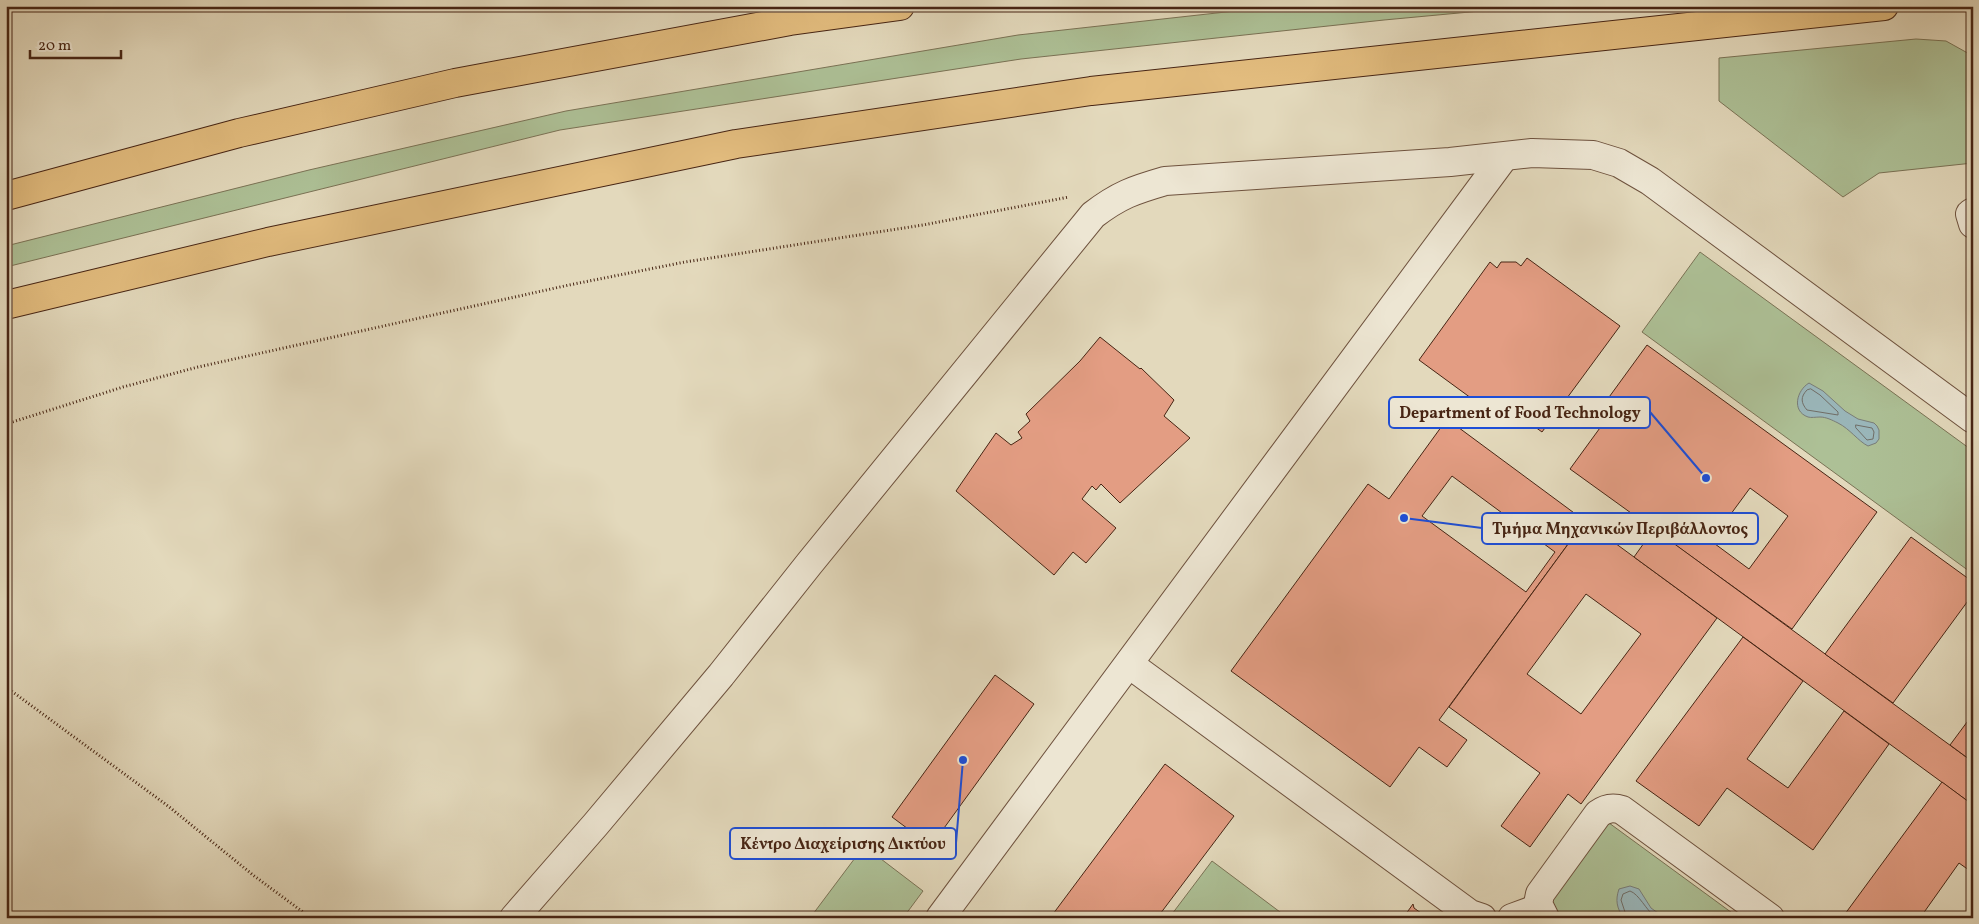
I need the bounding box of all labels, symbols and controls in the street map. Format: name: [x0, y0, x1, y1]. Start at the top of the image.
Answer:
scale bar: [30, 28, 121, 60]
text: 20 m: [38, 36, 71, 57]
callout: Department of Food Technology: [1389, 397, 1650, 428]
text: Department of Food Technology: [1399, 403, 1641, 425]
callout: Τμήμα Μηχανικών Περιβάλλοντος: [1482, 513, 1758, 544]
text: Τμήμα Μηχανικών Περιβάλλοντος: [1492, 519, 1749, 541]
callout: Κέντρο Διαχείρισης Δικτύου: [730, 828, 956, 859]
text: Κέντρο Διαχείρισης Δικτύου: [740, 834, 946, 856]

